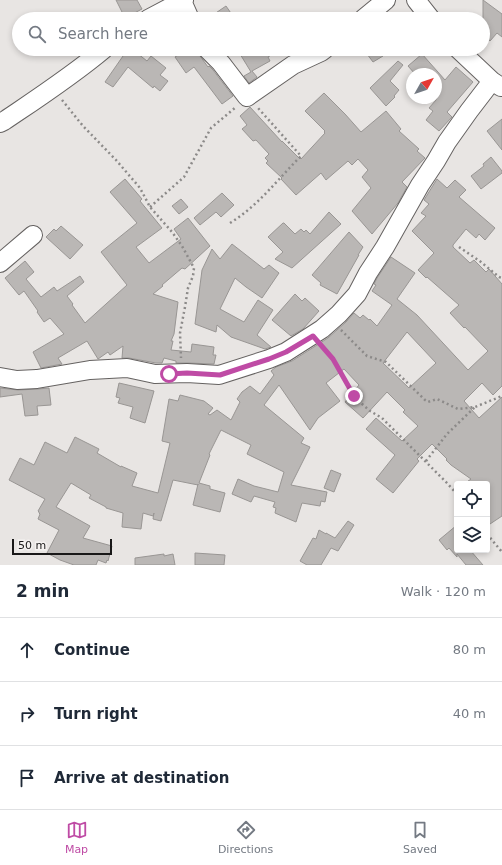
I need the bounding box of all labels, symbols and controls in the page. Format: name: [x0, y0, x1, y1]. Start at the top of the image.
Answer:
search box: [12, 12, 490, 56]
icon: search: [26, 23, 48, 45]
text: Search here: [58, 25, 148, 43]
north arrow: [406, 68, 442, 104]
route start: [160, 365, 178, 383]
route end: [345, 387, 363, 405]
map controls: [454, 481, 490, 553]
button: locate: [454, 481, 490, 517]
button: layers: [454, 517, 490, 553]
scale bar: [12, 537, 112, 556]
text: 50 m: [18, 539, 46, 552]
text: 2 min: [16, 581, 69, 601]
text: Walk · 120 m: [401, 584, 486, 599]
icon: ahead: [16, 639, 38, 661]
text: Continue: [54, 641, 130, 659]
text: 80 m: [453, 642, 486, 657]
icon: right: [16, 703, 38, 725]
text: Turn right: [54, 705, 138, 723]
text: 40 m: [453, 706, 486, 721]
icon: arrive: [16, 767, 38, 789]
text: Arrive at destination: [54, 769, 229, 787]
tab: Map: [65, 819, 88, 856]
tab: Directions: [218, 819, 273, 856]
tab: Saved: [403, 819, 437, 856]

